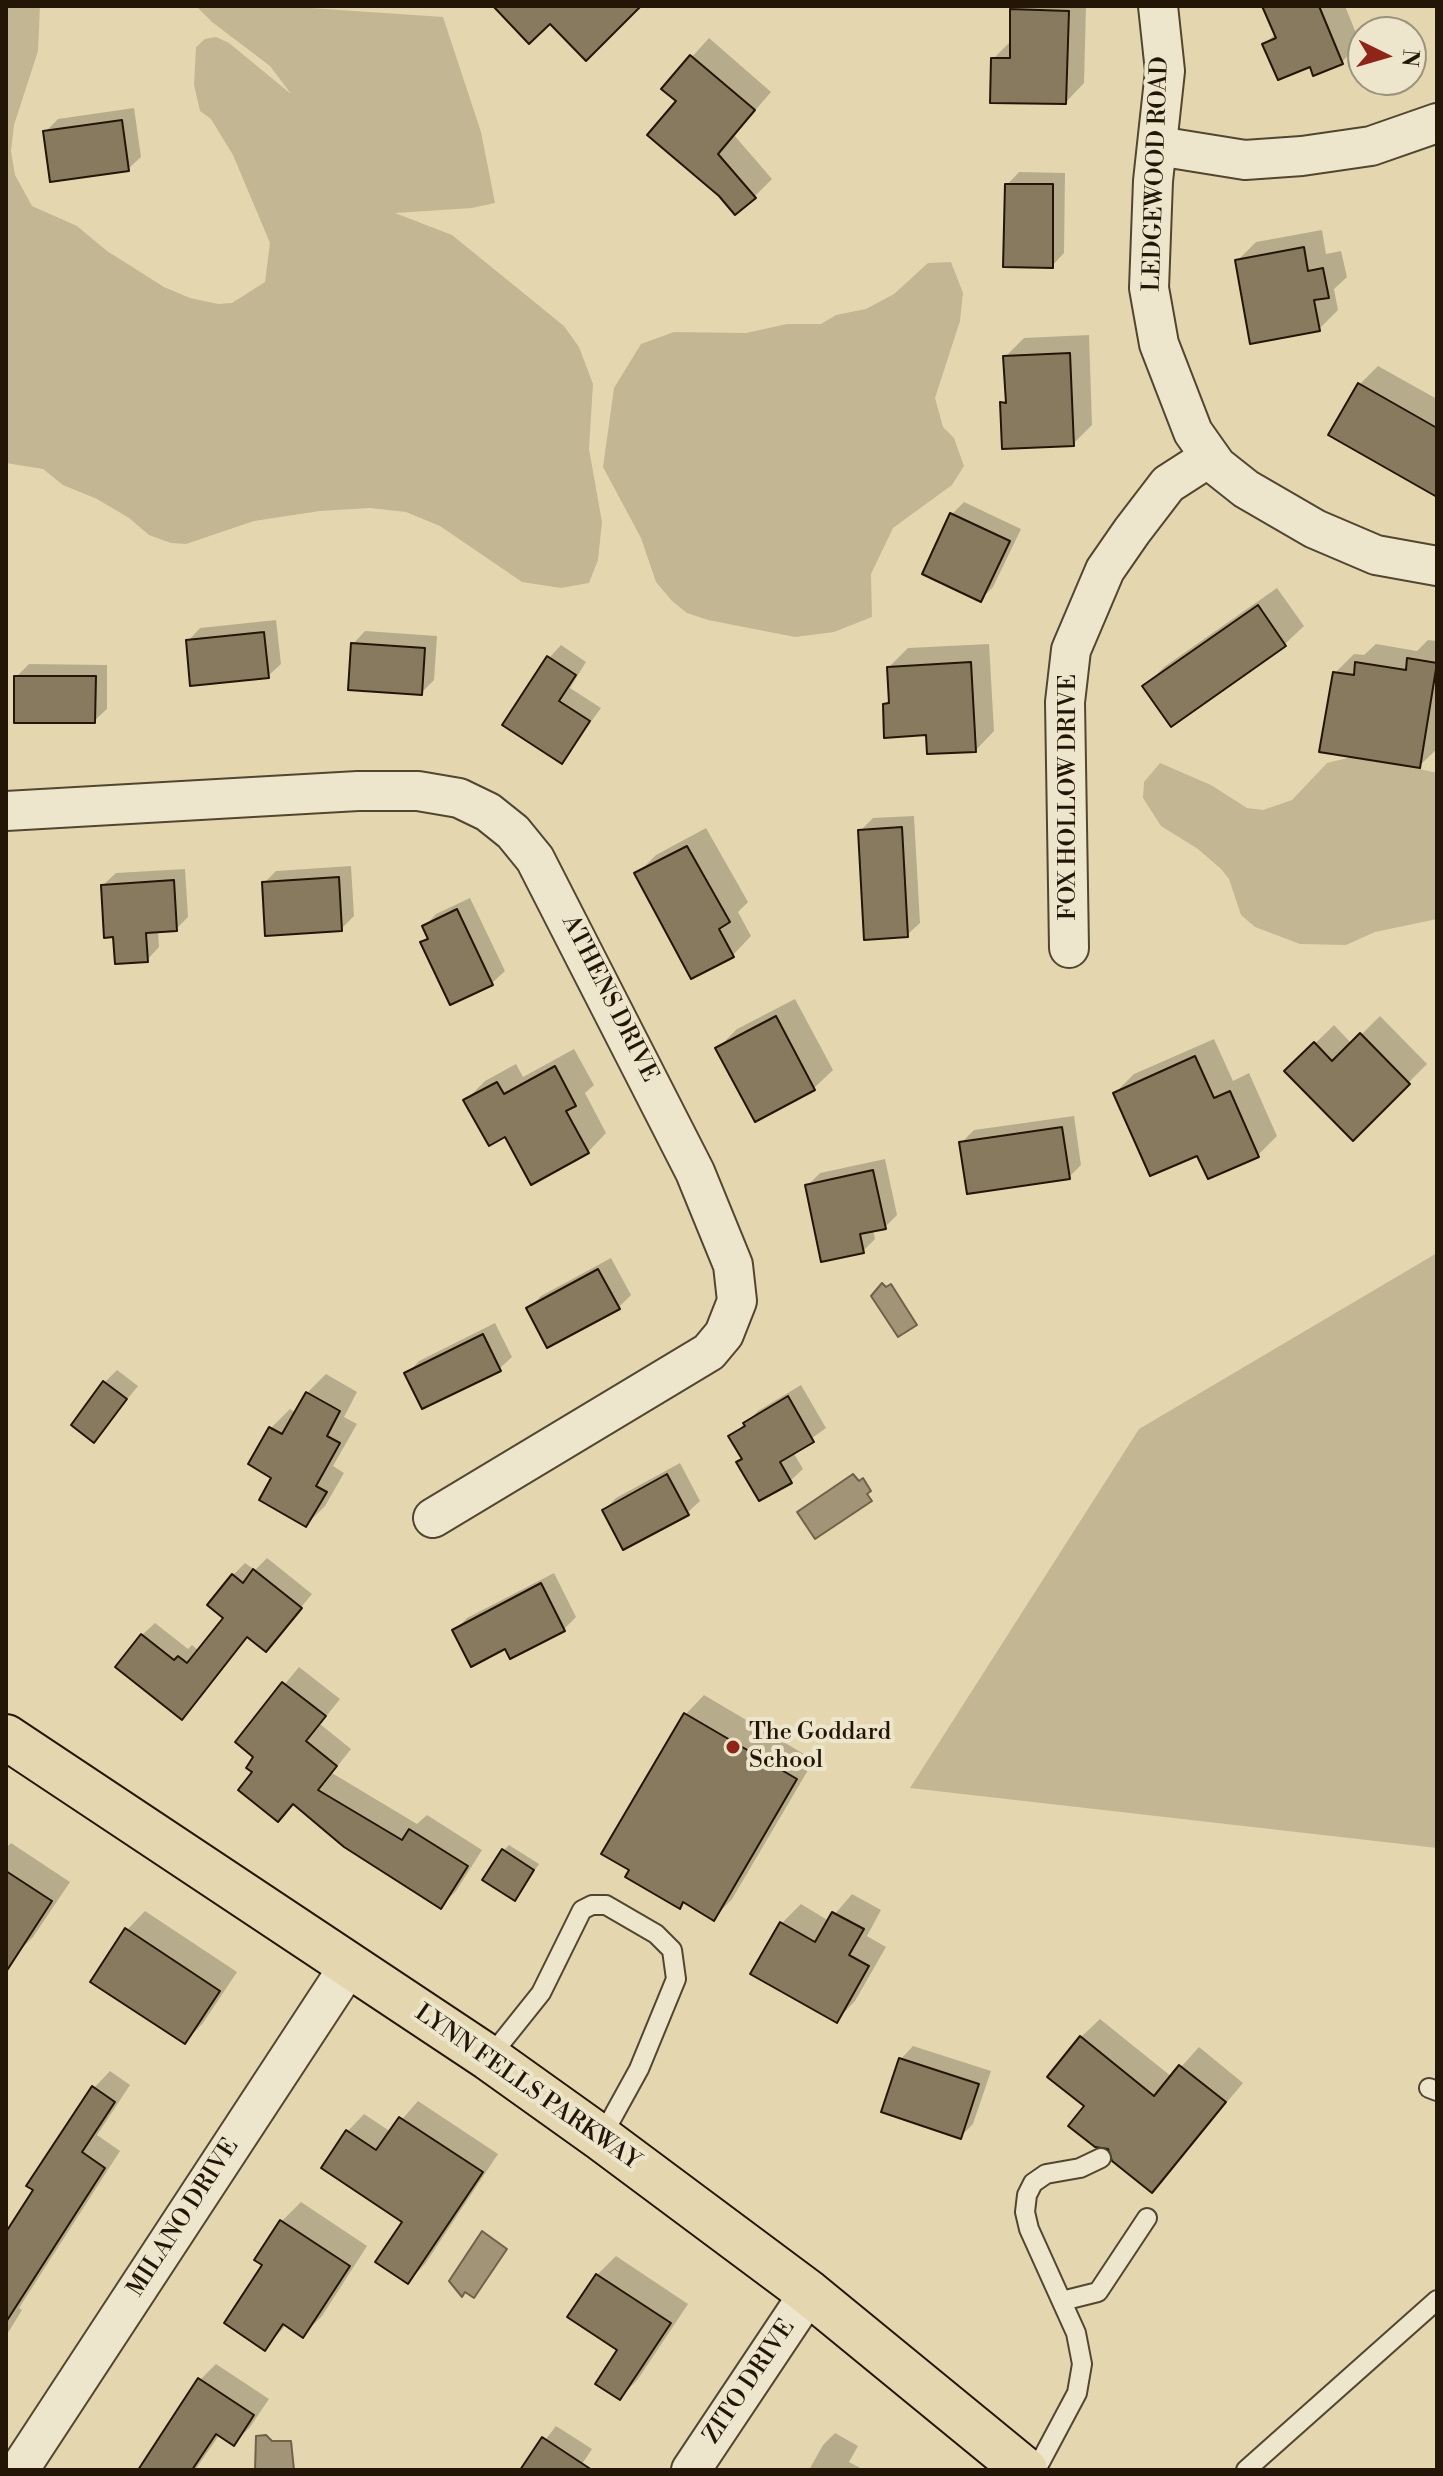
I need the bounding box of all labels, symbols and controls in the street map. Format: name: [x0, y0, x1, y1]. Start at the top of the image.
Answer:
north arrow: [1347, 16, 1427, 96]
text: N: [1395, 48, 1424, 68]
street label: LEDGEWOOD ROAD: [1138, 56, 1176, 292]
street label: FOX HOLLOW DRIVE: [1055, 674, 1083, 920]
street label: ATHENS DRIVE: [555, 911, 663, 1087]
place label: The Goddard School: [749, 1719, 891, 1775]
marker: The Goddard School: [724, 1738, 742, 1756]
street label: LYNN FELLS PARKWAY: [409, 1999, 645, 2177]
street label: MILANO DRIVE: [122, 2134, 246, 2302]
street label: ZITO DRIVE: [698, 2315, 802, 2449]

